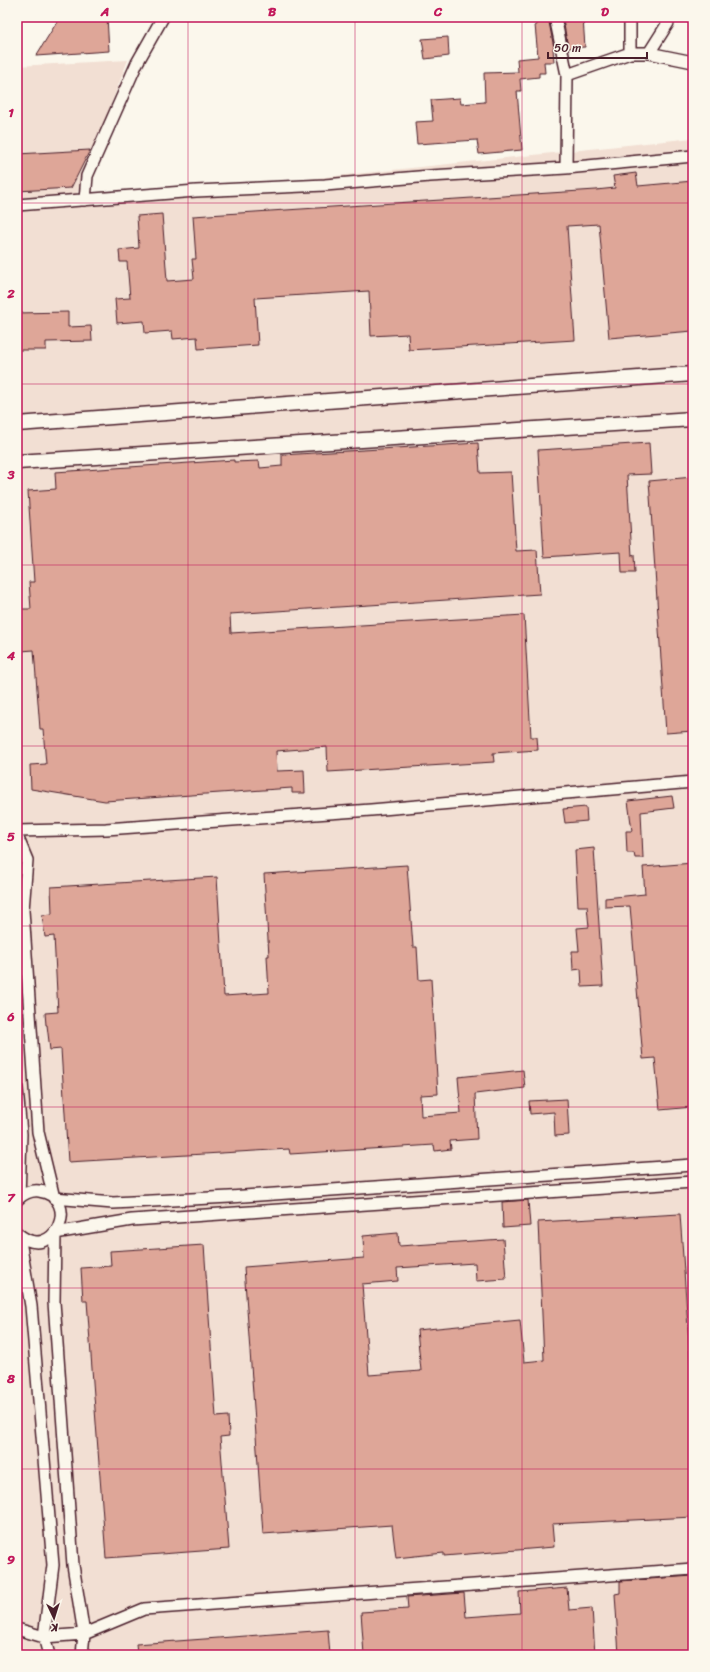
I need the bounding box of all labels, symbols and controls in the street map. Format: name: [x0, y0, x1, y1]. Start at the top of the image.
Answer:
text: A: [100, 0, 109, 23]
text: B: [268, 0, 277, 23]
text: C: [433, 0, 443, 23]
text: D: [601, 0, 609, 23]
scale bar: [548, 34, 647, 60]
text: 50 m: [554, 37, 581, 59]
text: 1: [8, 101, 14, 124]
text: 2: [6, 282, 15, 305]
text: 3: [6, 463, 15, 486]
text: 4: [6, 644, 16, 667]
text: 5: [7, 825, 15, 848]
text: 6: [6, 1005, 15, 1028]
text: 7: [7, 1186, 16, 1209]
text: 8: [6, 1367, 15, 1390]
text: 9: [7, 1548, 15, 1571]
north arrow: [34, 1598, 74, 1638]
text: K: [49, 1618, 60, 1637]

